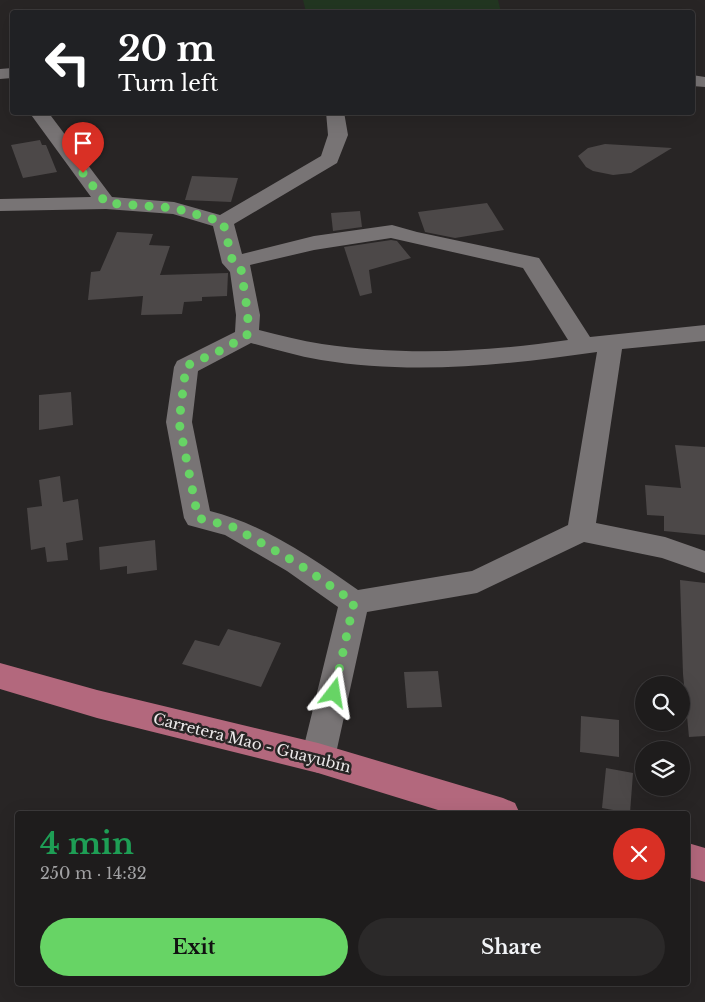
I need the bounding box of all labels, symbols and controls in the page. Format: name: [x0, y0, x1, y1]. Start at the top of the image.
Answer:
text: 20 m: [118, 27, 215, 70]
icon: left: [35, 30, 100, 95]
text: Turn left: [118, 70, 218, 97]
pin: [62, 122, 104, 173]
icon: arrive: [69, 129, 97, 157]
position arrow: [307, 666, 359, 718]
map controls: [635, 676, 690, 796]
button: search: [635, 676, 690, 731]
street label: Carretera Mao - Guayubín: [151, 709, 353, 776]
button: layers: [635, 741, 690, 796]
text: 4 min: [40, 825, 134, 862]
button: close: [613, 828, 665, 880]
text: 250 m · 14:32: [40, 863, 147, 883]
button: Exit: [40, 918, 348, 976]
button: Share: [358, 918, 665, 976]

